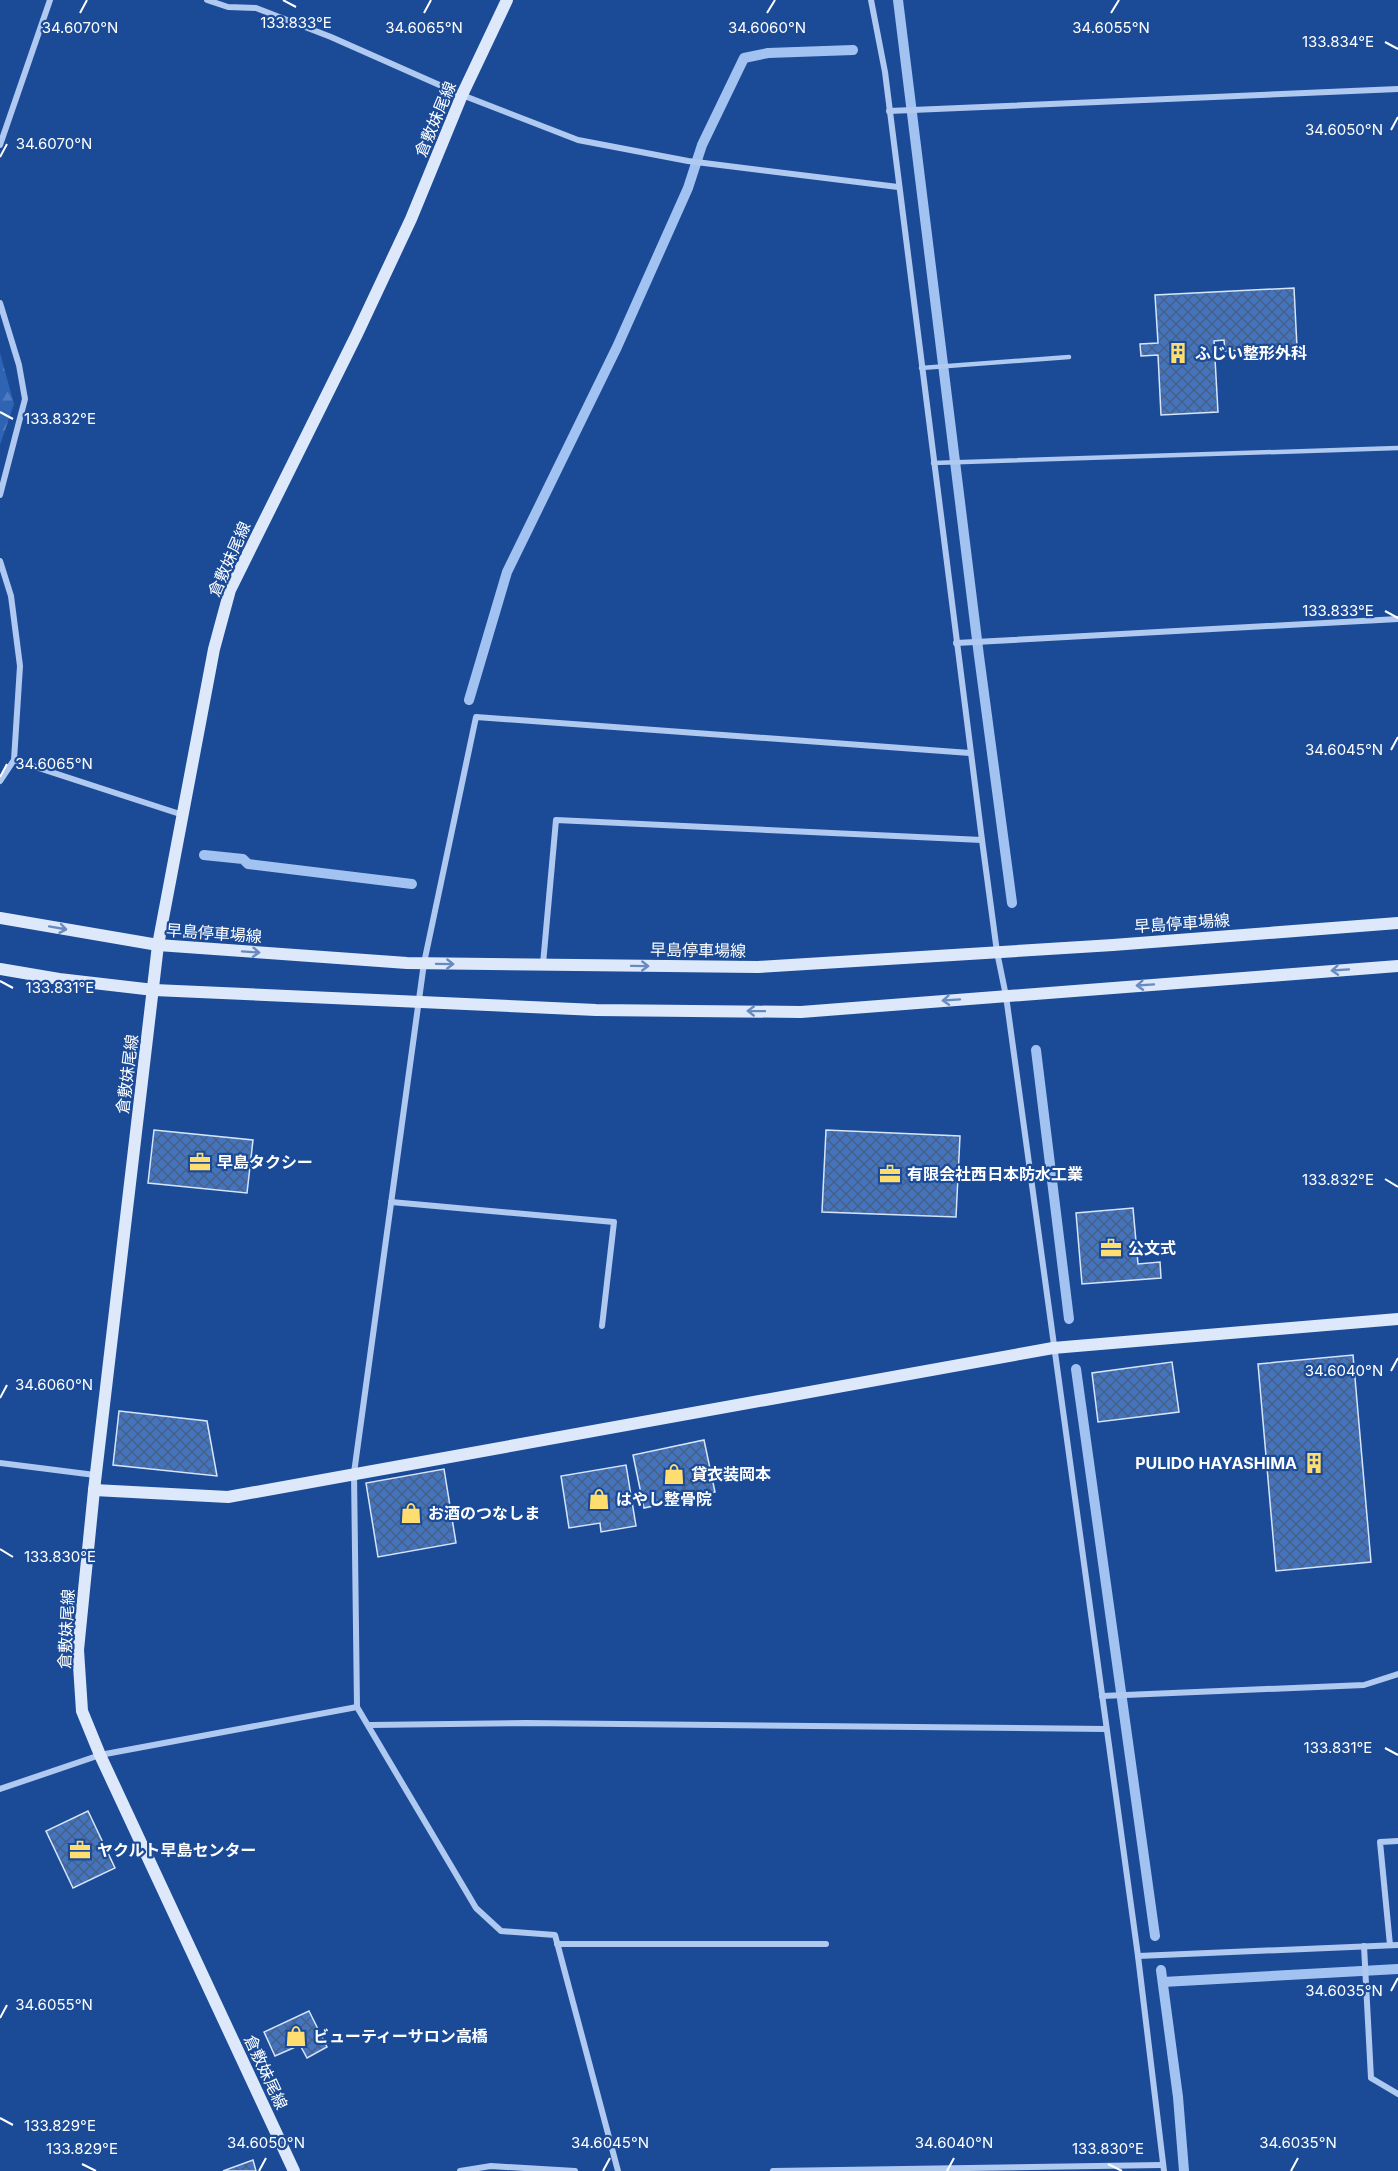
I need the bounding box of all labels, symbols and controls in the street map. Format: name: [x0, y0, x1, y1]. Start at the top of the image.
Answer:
text: 133.833°E: [260, 13, 332, 32]
text: 34.6070°N: [42, 18, 118, 37]
text: 34.6065°N: [385, 18, 463, 37]
text: 34.6060°N: [728, 18, 806, 37]
text: 34.6055°N: [1072, 18, 1150, 37]
text: 133.834°E: [1302, 32, 1374, 51]
street label: 倉敷妹尾線: [410, 78, 460, 160]
text: 34.6050°N: [1305, 120, 1383, 139]
text: 34.6070°N: [16, 134, 92, 153]
building icon: ふじい整形外科: [1166, 341, 1190, 365]
place label: ふじい整形外科: [1195, 343, 1307, 363]
text: 133.832°E: [24, 409, 96, 428]
street label: 倉敷妹尾線: [204, 518, 254, 600]
text: 133.833°E: [1302, 601, 1374, 620]
text: 34.6045°N: [1305, 740, 1383, 759]
text: 34.6065°N: [15, 754, 93, 773]
street label: 早島停車場線: [1133, 910, 1231, 936]
street label: 早島停車場線: [165, 920, 263, 946]
one-way arrow: [47, 923, 67, 934]
street label: 早島停車場線: [650, 939, 746, 961]
one-way arrow: [240, 947, 260, 958]
one-way arrow: [435, 958, 455, 970]
one-way arrow: [630, 960, 650, 971]
one-way arrow: [1330, 965, 1350, 976]
text: 133.831°E: [26, 978, 94, 997]
one-way arrow: [1136, 980, 1156, 991]
one-way arrow: [941, 995, 961, 1006]
one-way arrow: [747, 1005, 767, 1017]
street label: 倉敷妹尾線: [112, 1033, 142, 1115]
office icon: 早島タクシー: [188, 1150, 212, 1174]
place label: 早島タクシー: [217, 1152, 313, 1172]
office icon: 有限会社西日本防水工業: [878, 1162, 902, 1186]
place label: 有限会社西日本防水工業: [907, 1164, 1083, 1184]
text: 133.832°E: [1302, 1170, 1374, 1189]
office icon: 公文式: [1099, 1236, 1123, 1260]
place label: 公文式: [1128, 1238, 1176, 1258]
text: 34.6040°N: [1305, 1361, 1383, 1380]
text: 34.6060°N: [15, 1375, 93, 1394]
building icon: PULIDO HAYASHIMA: [1302, 1451, 1326, 1475]
place label: PULIDO HAYASHIMA: [1135, 1453, 1297, 1473]
shop icon: 貸衣装岡本: [662, 1462, 686, 1486]
place label: 貸衣装岡本: [691, 1464, 771, 1484]
shop icon: はやし整骨院: [587, 1487, 611, 1511]
place label: はやし整骨院: [616, 1489, 712, 1509]
shop icon: お酒のつなしま: [399, 1501, 423, 1525]
place label: お酒のつなしま: [428, 1503, 540, 1523]
text: 133.830°E: [24, 1547, 96, 1566]
street label: 倉敷妹尾線: [54, 1589, 78, 1669]
text: 133.831°E: [1304, 1738, 1372, 1757]
office icon: ヤクルト早島センター: [68, 1838, 92, 1862]
place label: ヤクルト早島センター: [97, 1840, 257, 1860]
text: 34.6035°N: [1305, 1981, 1383, 2000]
text: 34.6055°N: [15, 1995, 93, 2014]
shop icon: ビューティーサロン高橋: [284, 2024, 308, 2048]
place label: ビューティーサロン高橋: [313, 2026, 488, 2046]
street label: 倉敷妹尾線: [240, 2032, 292, 2112]
text: 133.829°E: [24, 2116, 96, 2135]
text: 34.6050°N: [227, 2133, 305, 2152]
text: 34.6045°N: [571, 2133, 649, 2152]
text: 34.6040°N: [915, 2133, 993, 2152]
text: 34.6035°N: [1259, 2133, 1337, 2152]
text: 133.829°E: [46, 2139, 118, 2158]
text: 133.830°E: [1072, 2139, 1144, 2158]

